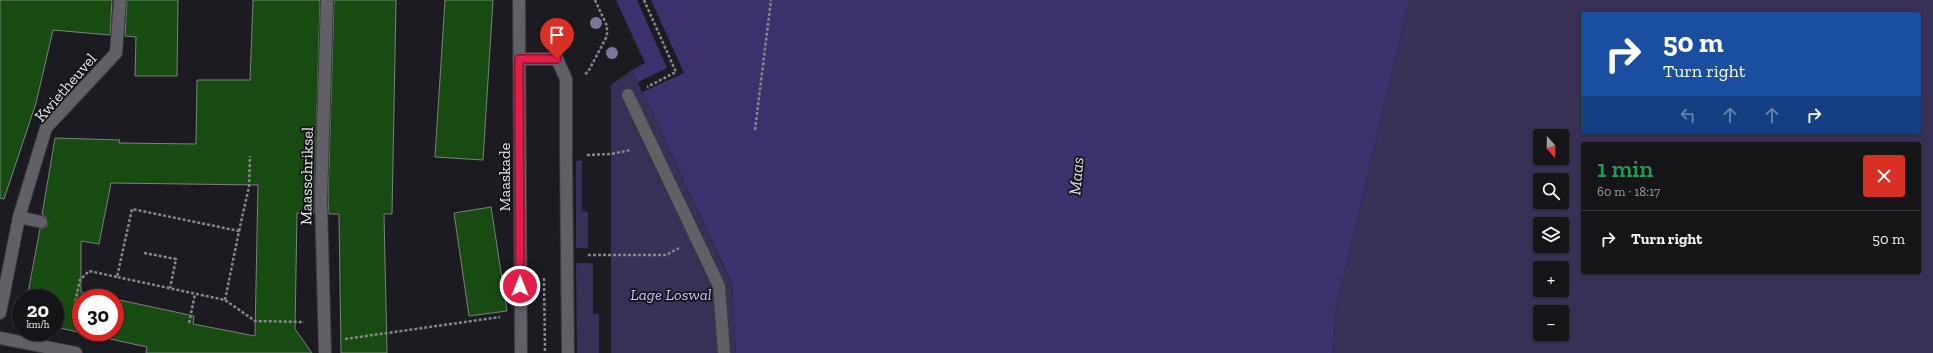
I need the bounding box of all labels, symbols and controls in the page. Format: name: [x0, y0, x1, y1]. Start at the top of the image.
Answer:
pin: [540, 18, 574, 59]
icon: arrive: [546, 24, 568, 46]
text: 50 m: [1663, 26, 1724, 59]
icon: right: [1597, 28, 1649, 80]
street label: Kwietheuvel: [30, 49, 100, 126]
text: Turn right: [1663, 60, 1745, 82]
icon: left: [1677, 104, 1699, 126]
icon: ahead: [1719, 104, 1741, 126]
icon: ahead: [1761, 104, 1783, 126]
icon: right: [1803, 104, 1825, 126]
street label: Maasschriksel: [296, 127, 317, 225]
north arrow: [1533, 129, 1569, 165]
map controls: [1533, 129, 1569, 341]
street label: Maaskade: [495, 143, 514, 211]
text: 1 min: [1597, 154, 1653, 183]
button: close: [1863, 155, 1905, 197]
water label: Maas: [1064, 156, 1088, 196]
button: search: [1533, 173, 1569, 209]
text: 60 m · 18:17: [1597, 184, 1660, 199]
button: layers: [1533, 217, 1569, 253]
icon: right: [1597, 228, 1619, 250]
text: Turn right: [1631, 230, 1702, 248]
text: 50 m: [1872, 230, 1905, 248]
button: +: [1533, 261, 1569, 297]
position arrow: [499, 265, 541, 307]
park label: Lage Loswal: [630, 285, 712, 304]
speed limit sign: 30: [72, 289, 124, 341]
text: 20: [27, 298, 49, 322]
button: −: [1533, 305, 1569, 341]
text: km/h: [27, 319, 49, 331]

